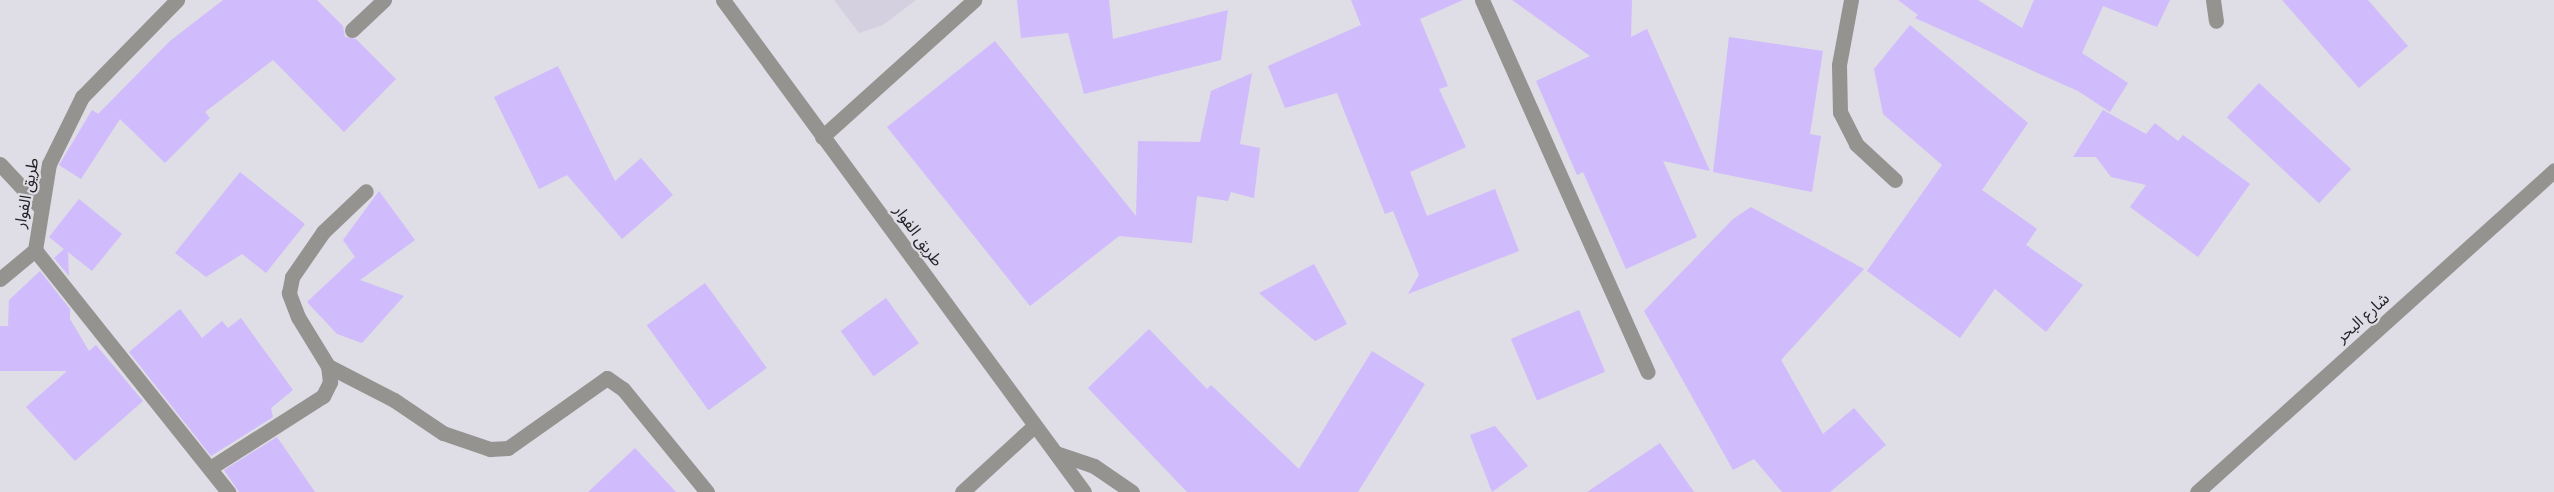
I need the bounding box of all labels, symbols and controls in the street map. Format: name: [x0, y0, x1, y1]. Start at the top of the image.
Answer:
street label: طريق الفوار: [11, 156, 43, 230]
street label: طريق الفوار: [889, 202, 947, 270]
street label: شارع البحر: [2332, 289, 2394, 347]

